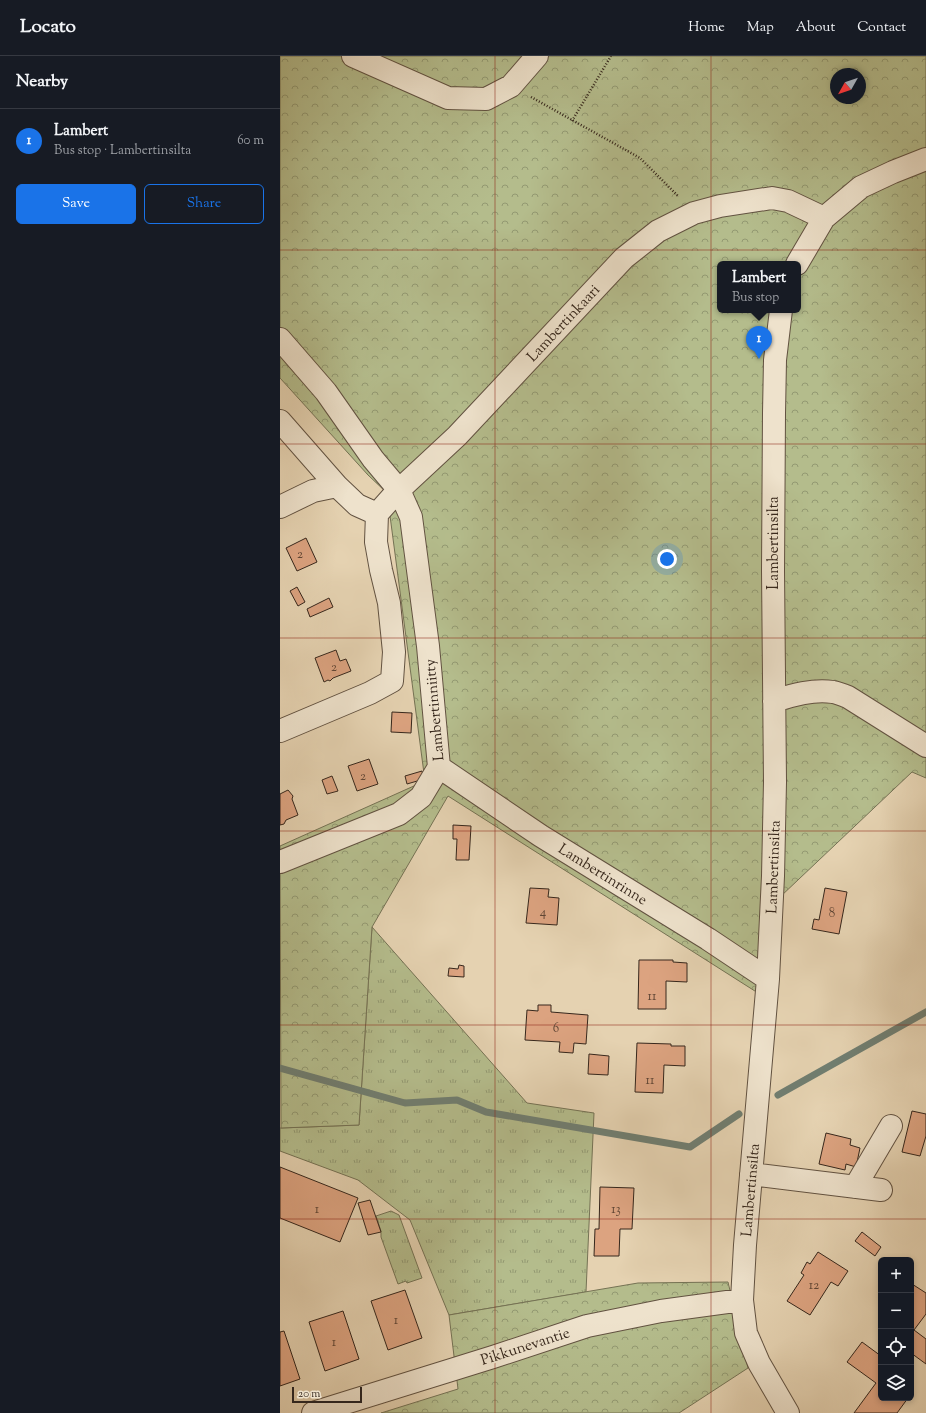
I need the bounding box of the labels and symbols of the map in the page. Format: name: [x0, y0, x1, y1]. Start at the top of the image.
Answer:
north arrow: [830, 68, 866, 104]
street label: Lambertinkaari: [523, 281, 606, 367]
pin: 1: [746, 326, 772, 359]
street label: Lambertinsilta: [764, 496, 785, 590]
house number: 2: [297, 546, 303, 564]
your location: [657, 549, 677, 569]
street label: Lambertinniitty: [421, 657, 450, 762]
house number: 2: [331, 659, 337, 677]
house number: 2: [360, 768, 366, 786]
street label: Lambertinsilta: [762, 820, 787, 914]
street label: Lambertinrinne: [554, 839, 651, 911]
house number: 4: [540, 904, 547, 922]
house number: 8: [829, 905, 835, 923]
house number: 11: [648, 988, 657, 1006]
house number: 6: [553, 1020, 559, 1038]
house number: 11: [646, 1072, 655, 1090]
street label: Lambertinsilta: [737, 1143, 766, 1238]
house number: 1: [315, 1201, 320, 1219]
house number: 13: [611, 1201, 621, 1219]
house number: 12: [809, 1277, 819, 1295]
house number: 1: [394, 1312, 399, 1330]
street label: Pikkunevantie: [478, 1323, 573, 1372]
house number: 1: [332, 1334, 337, 1352]
scale bar: [292, 1385, 362, 1404]

